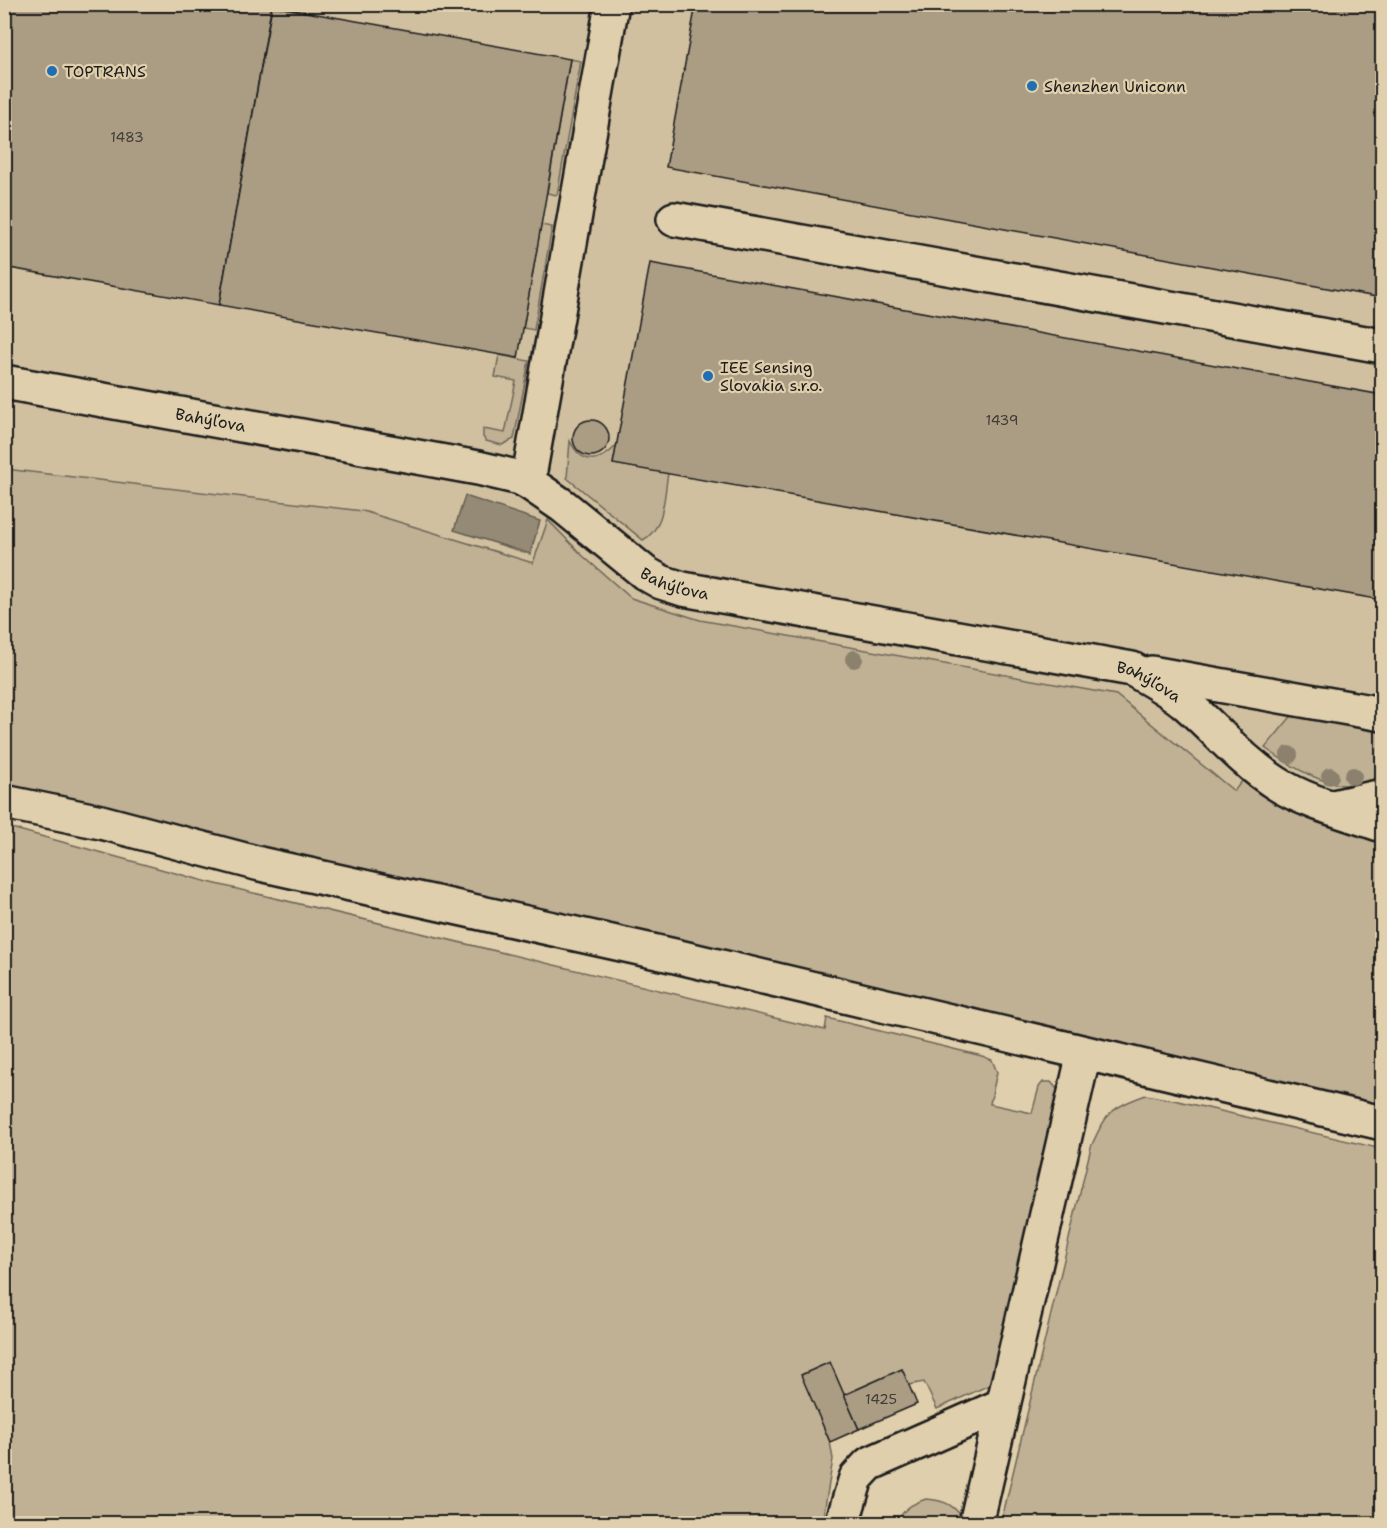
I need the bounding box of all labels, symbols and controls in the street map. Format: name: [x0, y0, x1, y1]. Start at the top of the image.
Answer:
place label: TOPTRANS: [64, 61, 146, 82]
marker: TOPTRANS: [45, 64, 59, 78]
place label: Shenzhen Uniconn: [1044, 76, 1186, 97]
marker: Shenzhen Uniconn: [1025, 79, 1039, 93]
house number: 1483: [110, 128, 144, 146]
place label: IEE Sensing Slovakia s.r.o.: [720, 357, 822, 396]
marker: IEE Sensing Slovakia s.r.o.: [701, 369, 715, 383]
street label: Bahýľova: [174, 403, 248, 436]
house number: 1439: [986, 411, 1018, 429]
street label: Bahýľova: [637, 562, 710, 604]
street label: Bahýľova: [1115, 656, 1186, 707]
house number: 1425: [865, 1390, 897, 1408]

